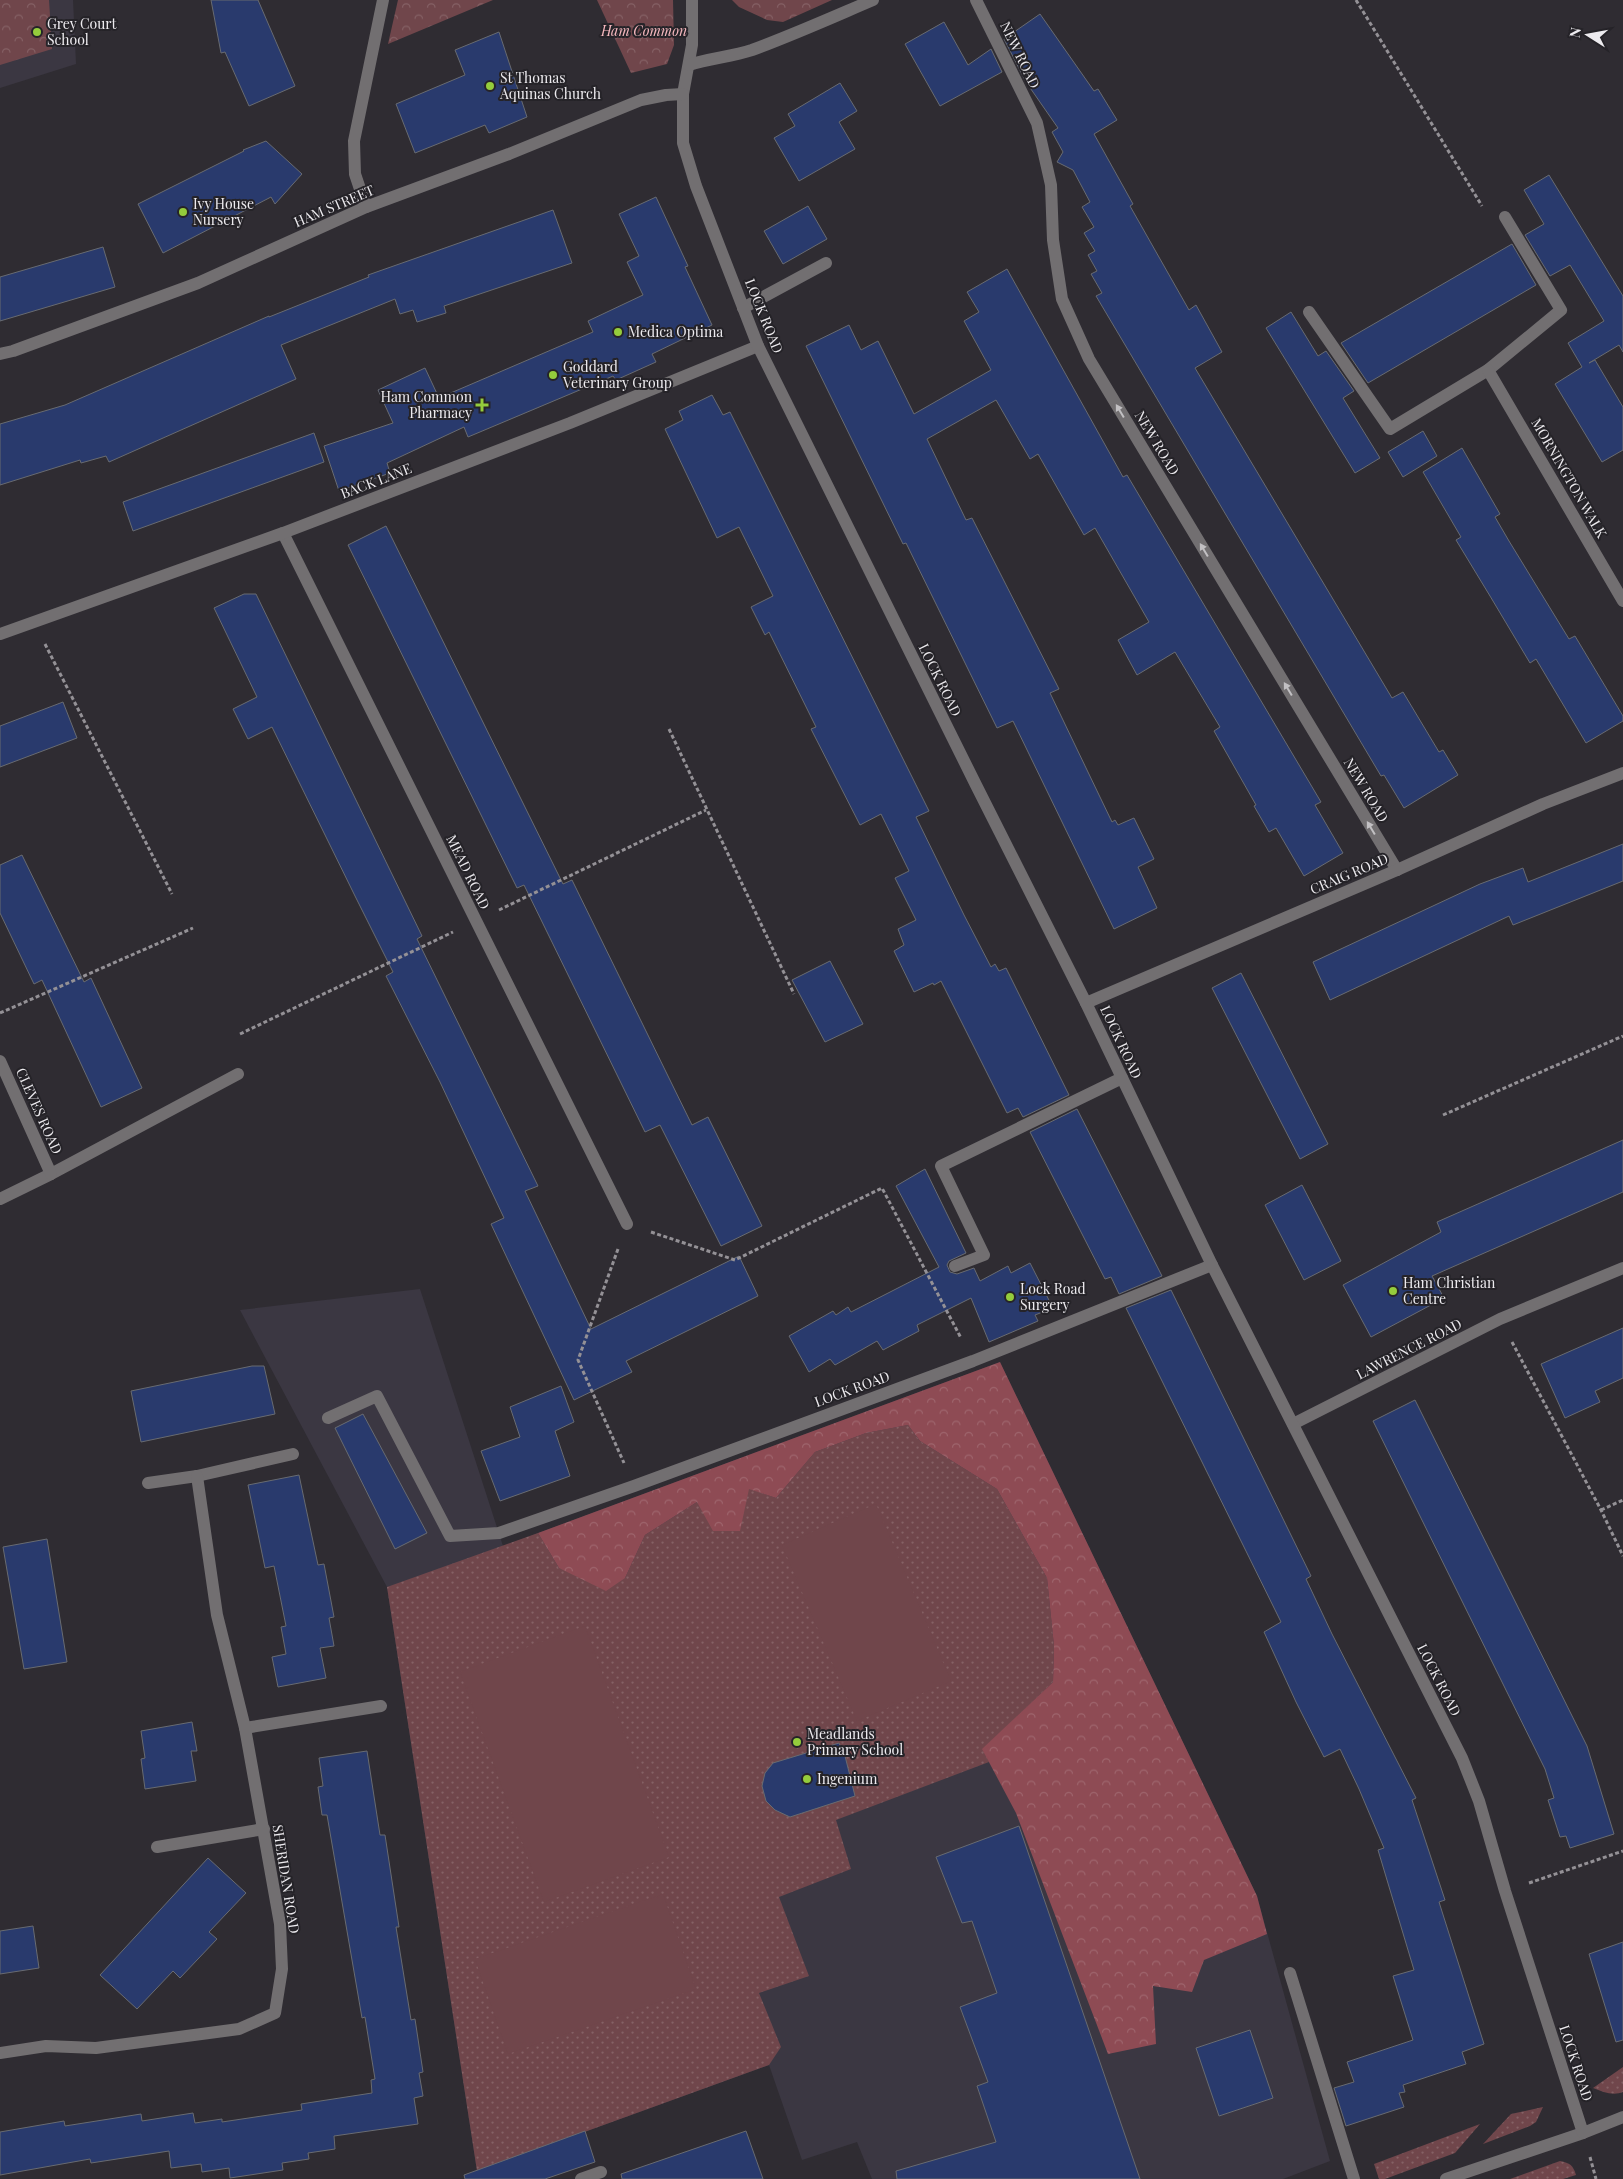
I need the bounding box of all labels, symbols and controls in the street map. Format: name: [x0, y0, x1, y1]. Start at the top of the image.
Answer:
north arrow: [1563, 10, 1613, 60]
place label: Grey Court School: [47, 14, 118, 49]
street label: NEW ROAD: [996, 18, 1045, 91]
park label: Ham Common: [600, 21, 687, 40]
marker: Grey Court School: [31, 26, 43, 38]
text: N: [1564, 26, 1585, 39]
place label: St Thomas Aquinas Church: [499, 68, 602, 103]
marker: St Thomas Aquinas Church: [484, 80, 496, 92]
street label: HAM STREET: [291, 180, 377, 231]
place label: Ivy House Nursery: [193, 194, 254, 229]
marker: Ivy House Nursery: [177, 206, 189, 218]
street label: LOCK ROAD: [741, 276, 788, 356]
place label: Medica Optima: [628, 322, 723, 341]
marker: Medica Optima: [612, 326, 624, 338]
place label: Goddard Veterinary Group: [562, 357, 672, 392]
marker: Goddard Veterinary Group: [547, 369, 559, 381]
place label: Ham Common Pharmacy: [380, 387, 473, 422]
marker: Ham Common Pharmacy: [476, 399, 488, 411]
one-way arrow: [1116, 404, 1125, 417]
street label: NEW ROAD: [1131, 407, 1184, 478]
street label: MORNINGTON WALK: [1527, 414, 1612, 542]
street label: BACK LANE: [338, 458, 414, 503]
one-way arrow: [1199, 543, 1208, 556]
street label: LOCK ROAD: [915, 640, 966, 719]
one-way arrow: [1283, 683, 1292, 696]
street label: NEW ROAD: [1340, 754, 1393, 825]
one-way arrow: [1367, 822, 1376, 835]
street label: MEAD ROAD: [442, 831, 495, 912]
street label: CRAIG ROAD: [1307, 849, 1391, 899]
street label: LOCK ROAD: [1096, 1002, 1147, 1082]
street label: CLEVES ROAD: [12, 1065, 67, 1157]
place label: Ham Christian Centre: [1403, 1273, 1496, 1308]
place label: Lock Road Surgery: [1020, 1279, 1086, 1314]
marker: Ham Christian Centre: [1387, 1285, 1399, 1297]
marker: Lock Road Surgery: [1004, 1291, 1016, 1303]
street label: LAWRENCE ROAD: [1353, 1314, 1465, 1383]
street label: LOCK ROAD: [812, 1366, 892, 1411]
street label: LOCK ROAD: [1413, 1640, 1466, 1719]
place label: Meadlands Primary School: [807, 1724, 903, 1759]
marker: Meadlands Primary School: [791, 1736, 803, 1748]
place label: Ingenium: [817, 1769, 878, 1788]
marker: Ingenium: [801, 1773, 813, 1785]
street label: SHERIDAN ROAD: [268, 1823, 304, 1935]
street label: LOCK ROAD: [1555, 2022, 1598, 2103]

